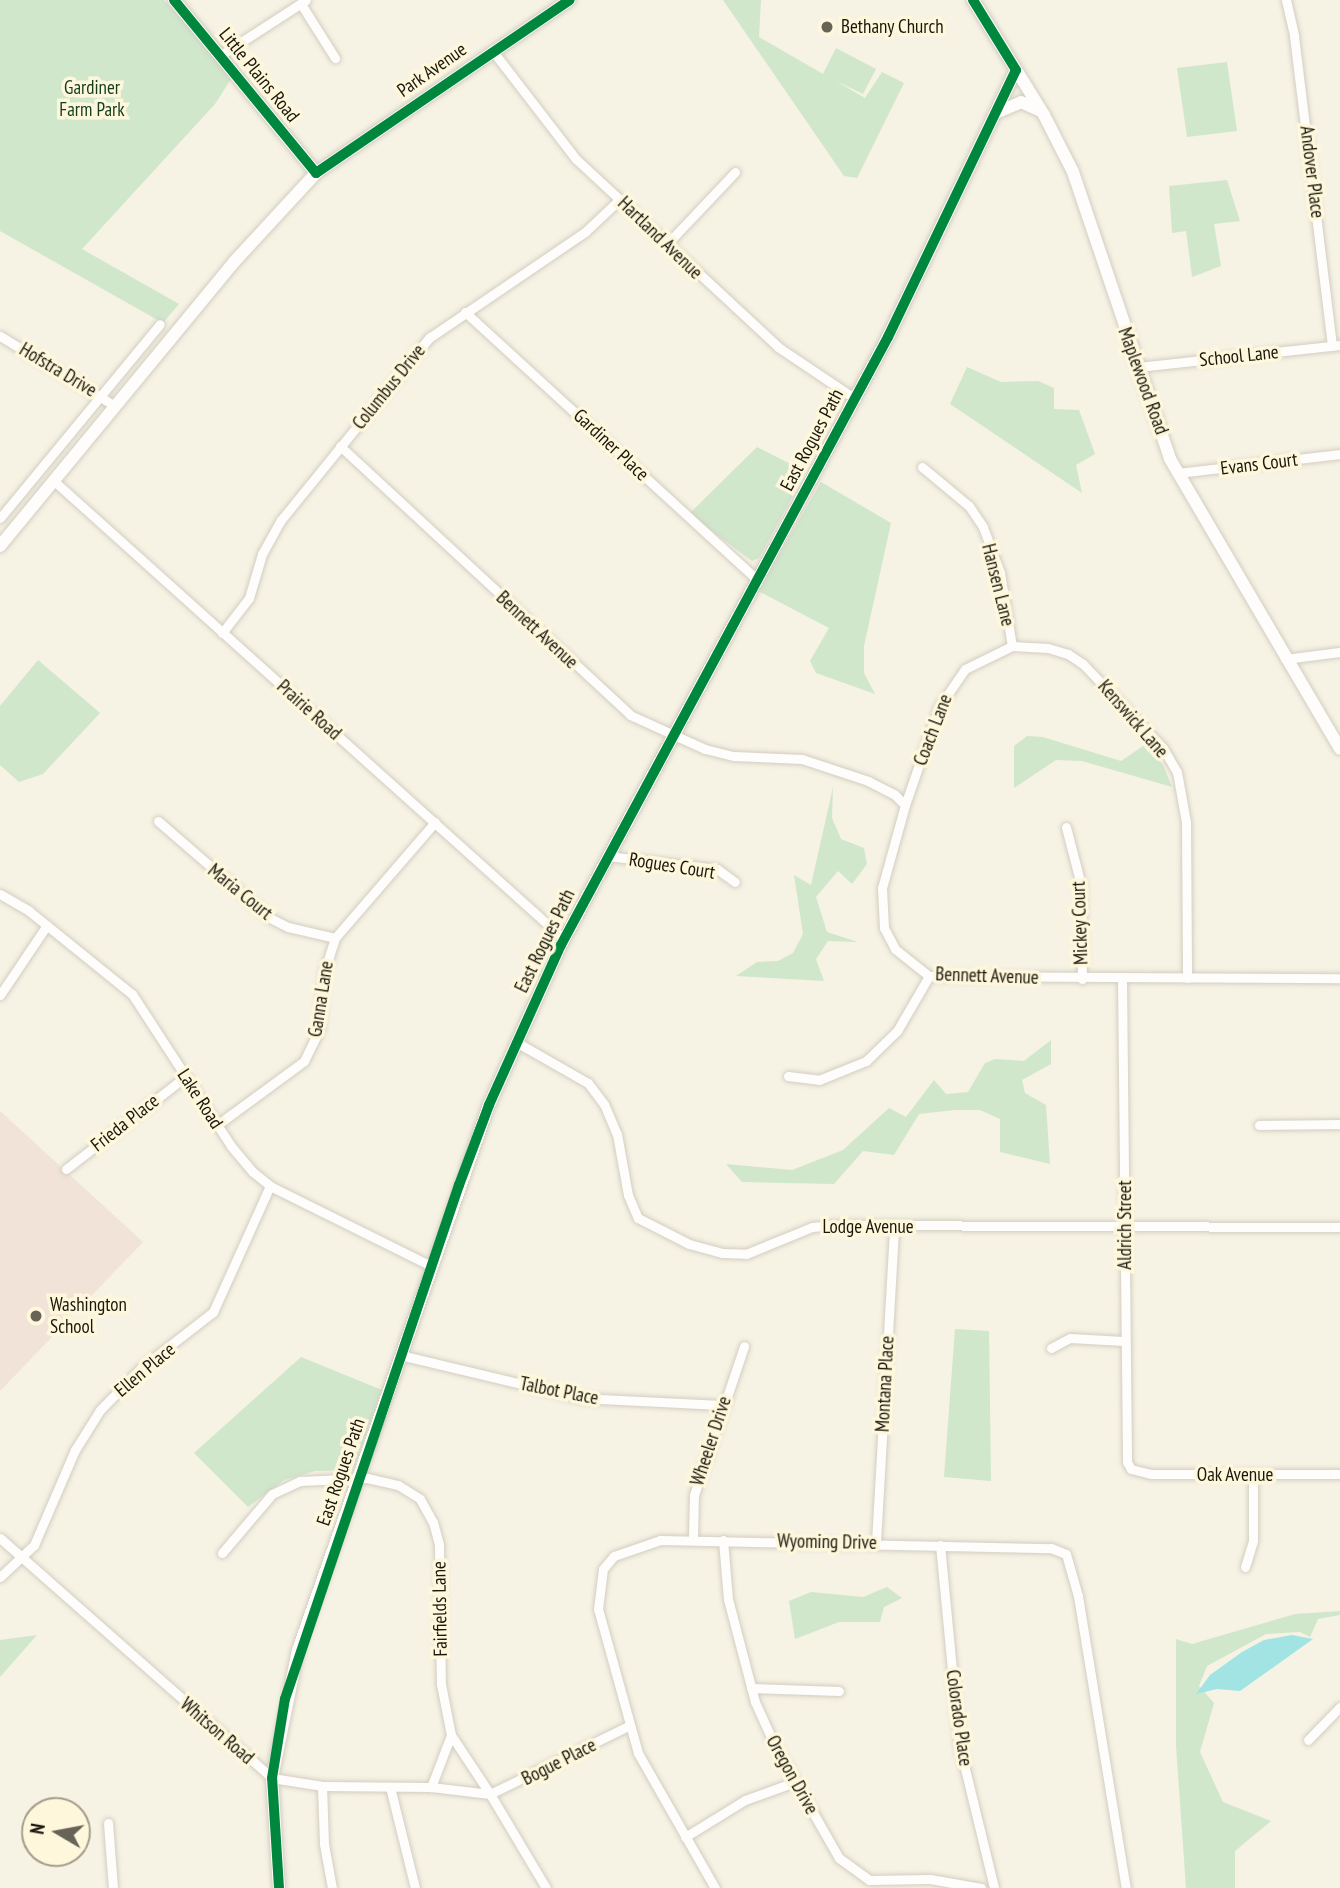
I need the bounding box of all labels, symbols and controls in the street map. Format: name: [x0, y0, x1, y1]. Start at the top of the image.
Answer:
place label: Bethany Church: [841, 16, 944, 38]
marker: Bethany Church: [819, 19, 835, 35]
street label: Little Plains Road: [214, 23, 304, 127]
street label: Park Avenue: [393, 38, 471, 102]
park label: Gardiner Farm Park: [59, 77, 125, 121]
street label: Andover Place: [1295, 125, 1329, 219]
street label: Hartland Avenue: [613, 192, 707, 284]
street label: Maplewood Road: [1113, 324, 1173, 438]
street label: Hofstra Drive: [15, 338, 101, 402]
street label: Columbus Drive: [348, 340, 430, 434]
street label: School Lane: [1198, 341, 1280, 371]
street label: East Rogues Path: [776, 385, 848, 495]
street label: Gardiner Place: [569, 404, 653, 486]
street label: Evans Court: [1219, 448, 1299, 480]
street label: Hansen Lane: [977, 541, 1019, 629]
street label: Bennett Avenue: [491, 586, 583, 674]
street label: Prairie Road: [272, 675, 346, 745]
street label: Kenswick Lane: [1093, 675, 1173, 763]
street label: Coach Lane: [909, 691, 957, 769]
street label: Rogues Court: [627, 848, 717, 884]
street label: Maria Court: [203, 859, 277, 925]
street label: Mickey Court: [1067, 880, 1093, 966]
street label: East Rogues Path: [510, 886, 580, 996]
street label: Ganna Lane: [304, 959, 338, 1039]
street label: Bennett Avenue: [935, 963, 1039, 989]
street label: Lake Road: [172, 1065, 228, 1133]
street label: Frieda Place: [87, 1089, 163, 1157]
street label: Aldrich Street: [1114, 1180, 1136, 1270]
street label: Lodge Avenue: [822, 1216, 914, 1238]
place label: Washington School: [50, 1294, 127, 1338]
marker: Washington School: [28, 1308, 44, 1324]
street label: Montana Place: [871, 1335, 899, 1433]
street label: Ellen Place: [110, 1338, 180, 1402]
street label: Talbot Place: [518, 1372, 600, 1410]
street label: Wheeler Drive: [686, 1393, 736, 1489]
street label: East Rogues Path: [312, 1415, 370, 1529]
street label: Oak Avenue: [1196, 1464, 1274, 1486]
street label: Wyoming Drive: [777, 1530, 877, 1554]
street label: Fairfields Lane: [428, 1561, 452, 1657]
street label: Colorado Place: [941, 1668, 977, 1768]
street label: Whitson Road: [176, 1693, 258, 1769]
street label: Oregon Drive: [761, 1732, 823, 1818]
street label: Bogue Place: [518, 1734, 600, 1790]
north arrow: [21, 1797, 91, 1867]
text: N: [25, 1822, 50, 1836]

